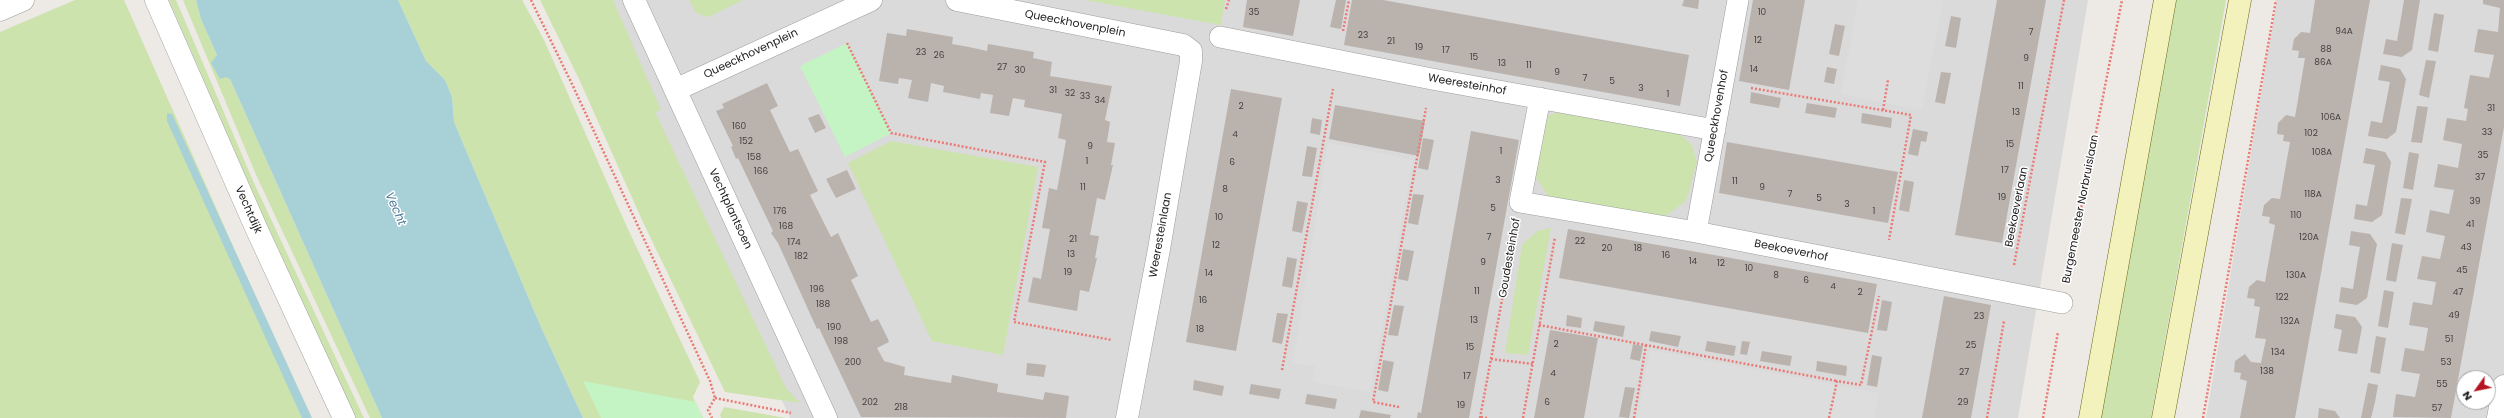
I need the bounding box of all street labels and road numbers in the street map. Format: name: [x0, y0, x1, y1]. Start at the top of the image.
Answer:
street label: Queeckhovenplein: [1023, 8, 1127, 40]
street label: Queeckhovenplein: [702, 26, 800, 82]
street label: Queeckhovenhof: [1702, 69, 1732, 163]
street label: Weeresteinhof: [1427, 72, 1507, 98]
street label: Burgemeester Norbruislaan: [2060, 134, 2102, 284]
street label: Beekoeverlaan: [2003, 166, 2031, 248]
street label: Vechtplantsoen: [706, 167, 754, 251]
street label: Vechtdijk: [232, 184, 264, 236]
street label: Weeresteinlaan: [1147, 191, 1175, 279]
street label: Goudesteinhof: [1496, 217, 1524, 299]
street label: Beekoeverhof: [1753, 237, 1829, 265]

